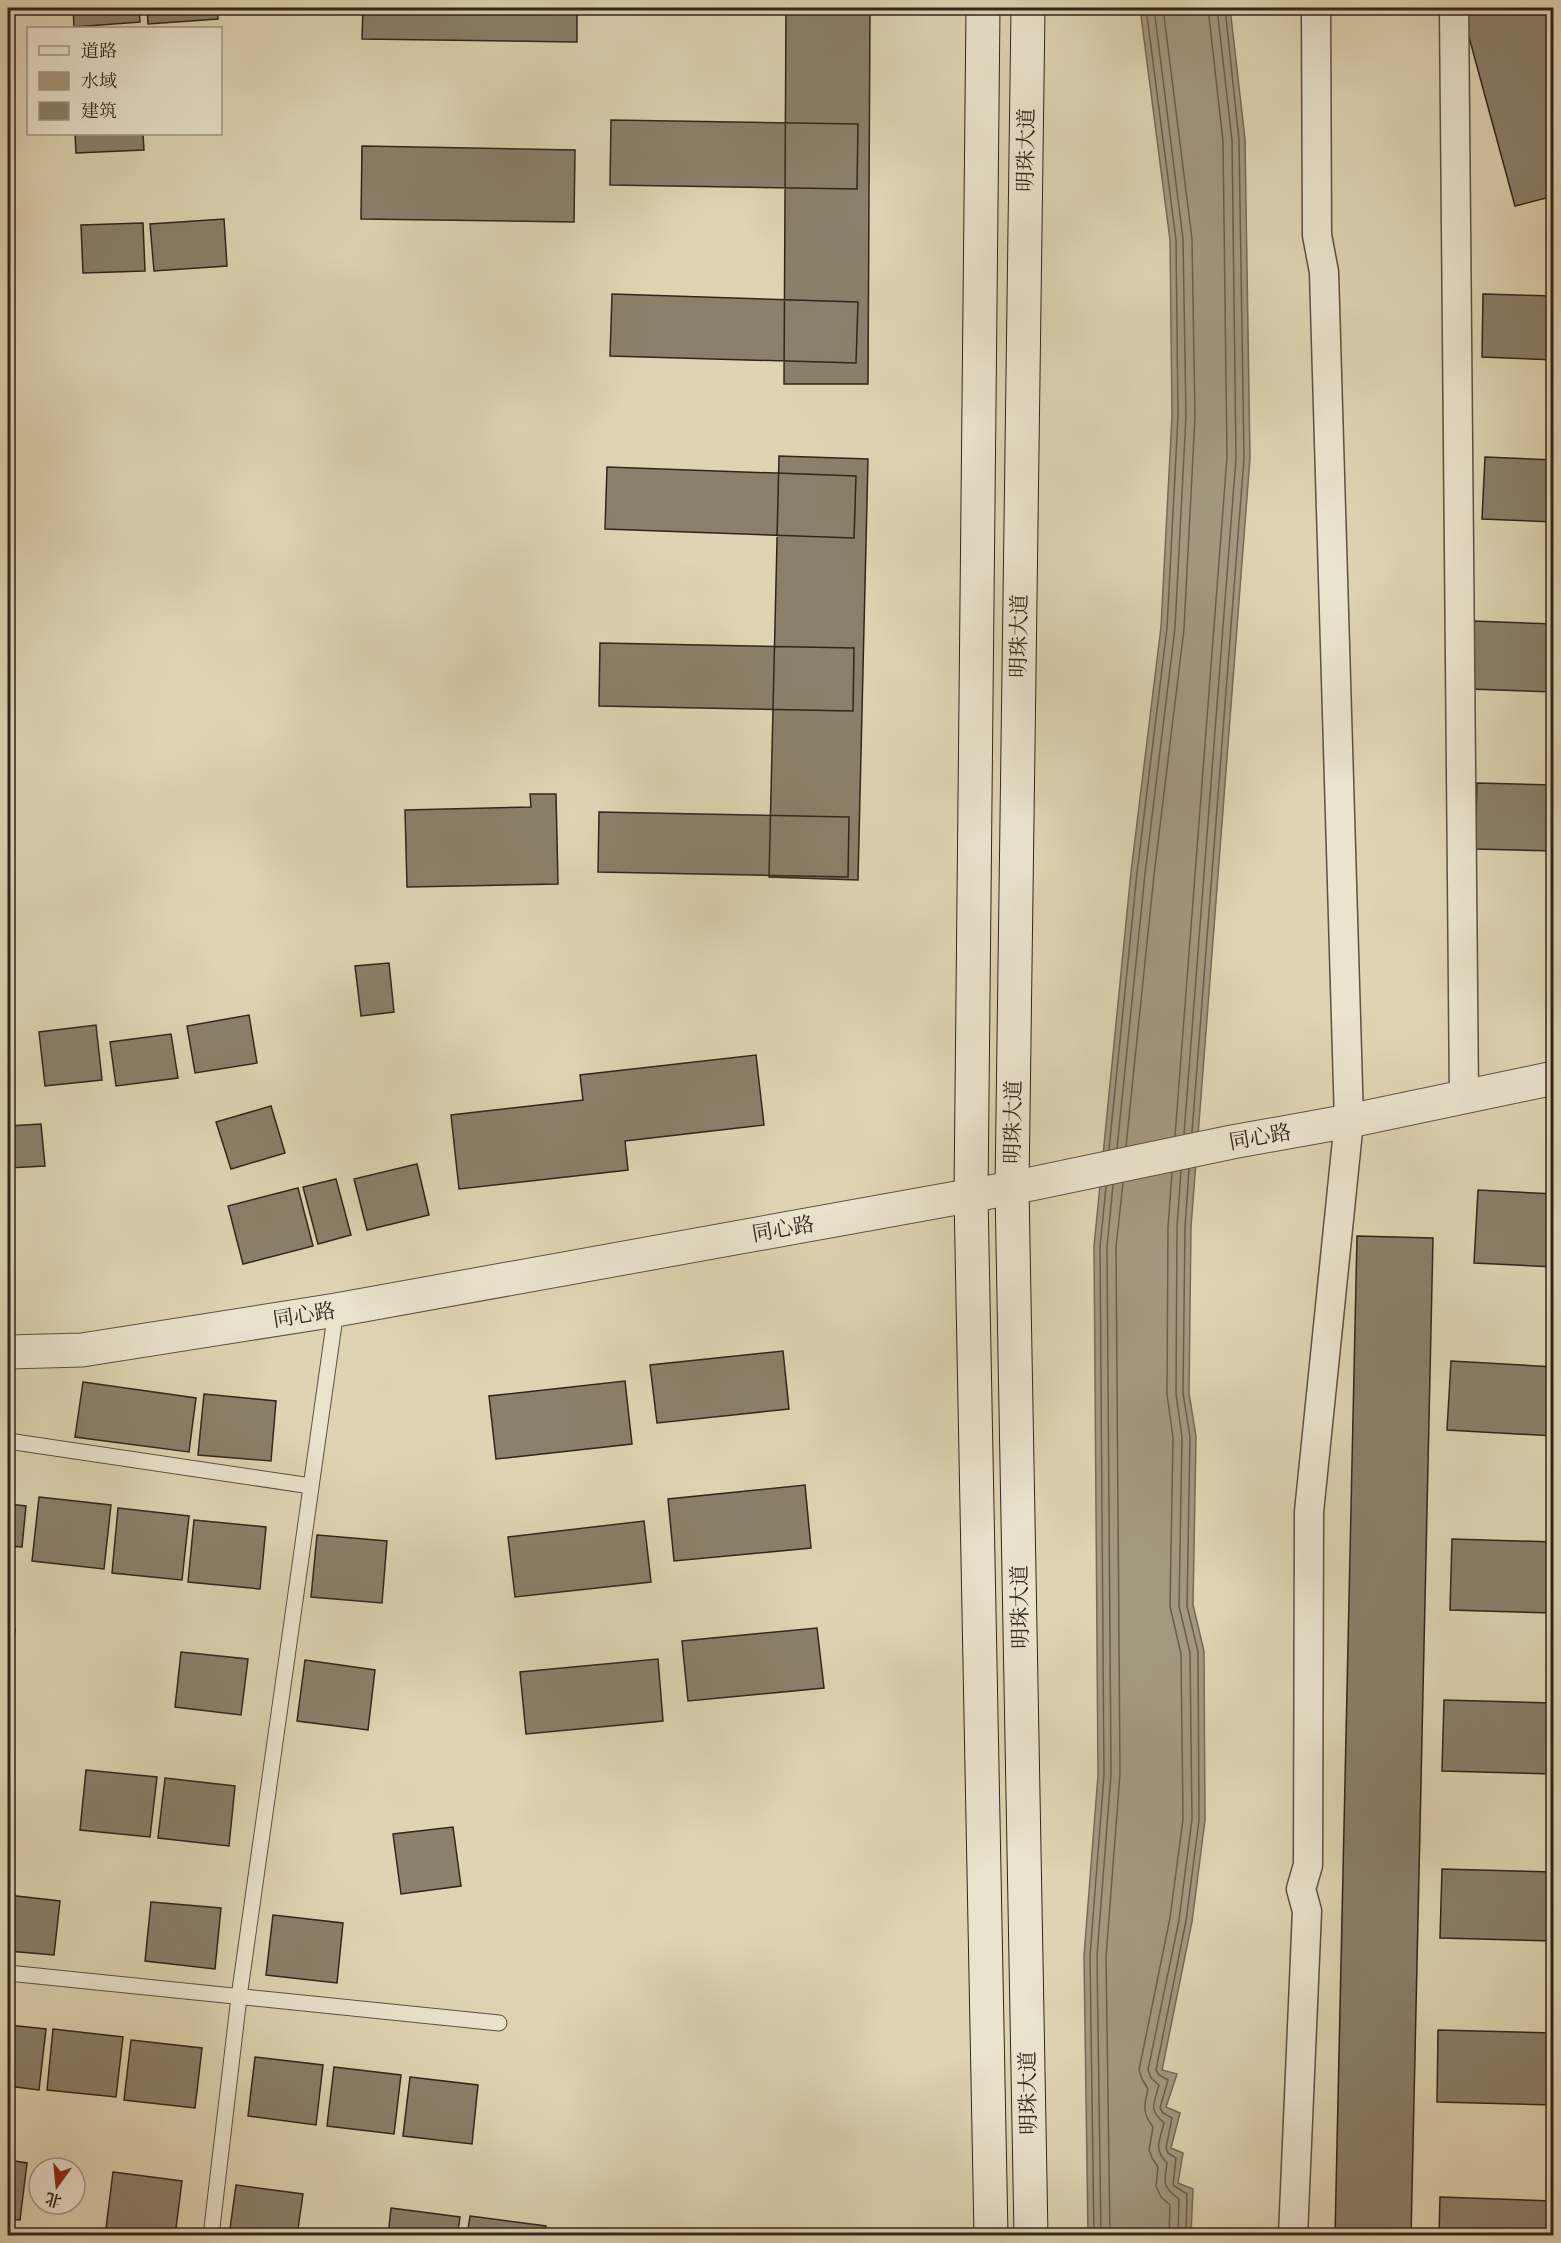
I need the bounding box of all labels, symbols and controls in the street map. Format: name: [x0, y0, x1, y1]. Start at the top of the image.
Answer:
legend: [27, 27, 222, 135]
text: 道路: [81, 40, 117, 65]
text: 水域: [81, 70, 117, 95]
text: 建筑: [81, 100, 117, 125]
street label: 明珠大道: [1012, 108, 1043, 192]
street label: 明珠大道: [1005, 594, 1036, 678]
street label: 明珠大道: [999, 1080, 1030, 1164]
street label: 同心路: [1227, 1119, 1294, 1158]
street label: 同心路: [750, 1211, 817, 1250]
street label: 同心路: [271, 1297, 338, 1336]
street label: 明珠大道: [1006, 1565, 1037, 1649]
street label: 明珠大道: [1014, 2051, 1045, 2135]
north arrow: [27, 2156, 87, 2216]
text: 北: [43, 2186, 64, 2211]

